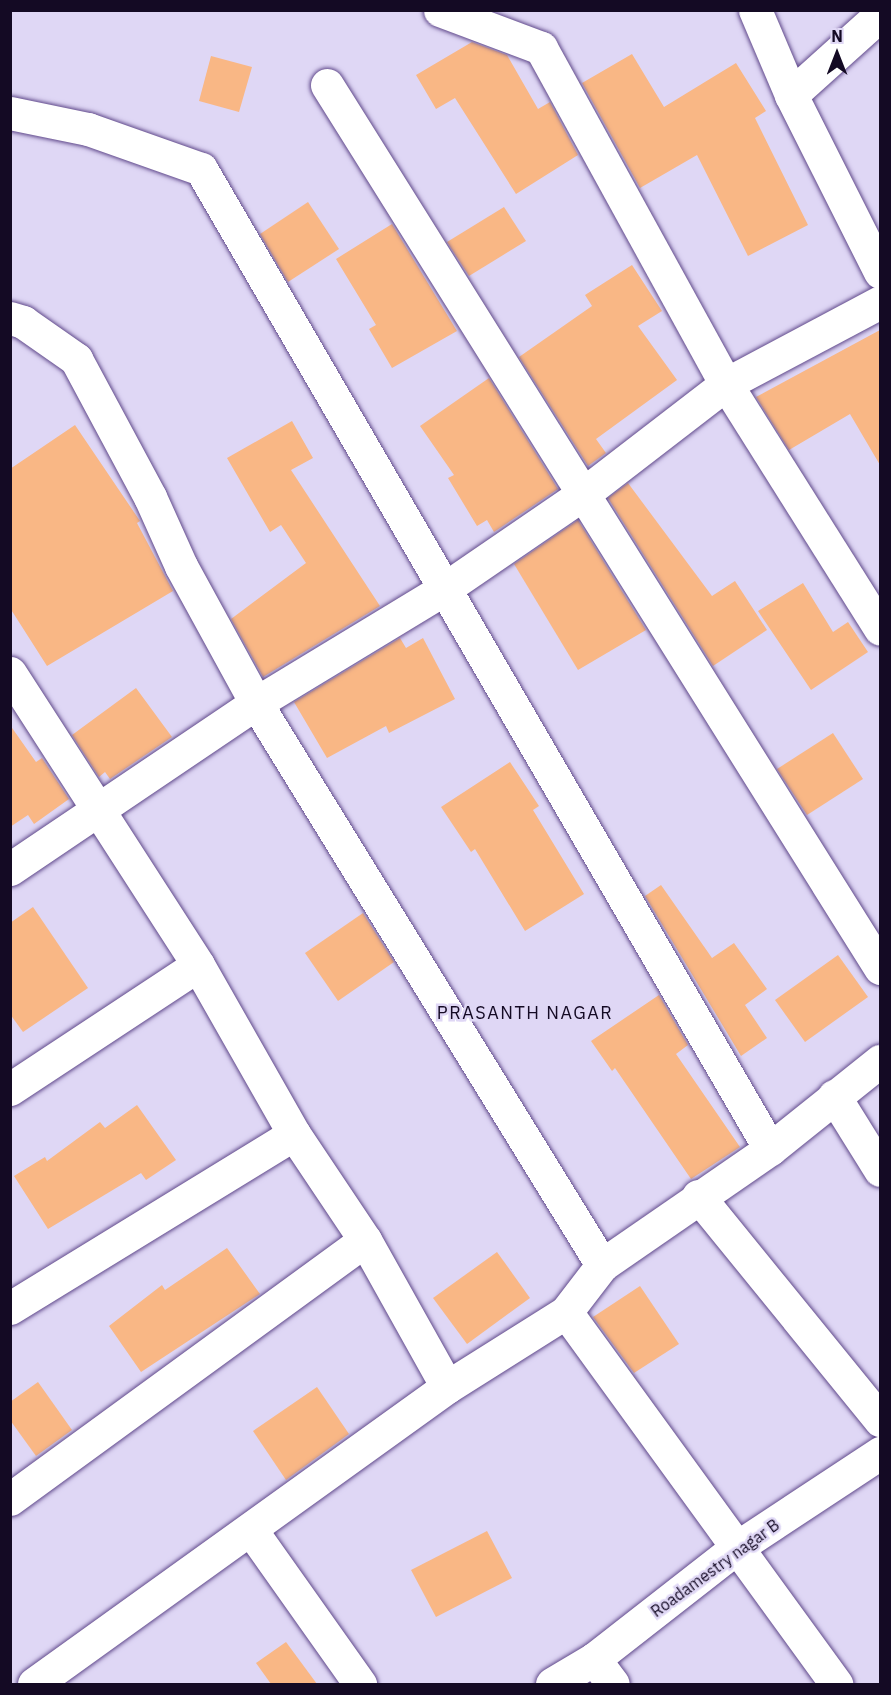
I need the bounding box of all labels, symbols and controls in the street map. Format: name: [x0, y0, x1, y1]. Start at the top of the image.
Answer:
north arrow: [807, 24, 867, 84]
text: N: [831, 26, 843, 46]
district label: PRASANTH NAGAR: [437, 1002, 613, 1024]
street label: Roadamestry nagar B: [647, 1515, 783, 1621]

